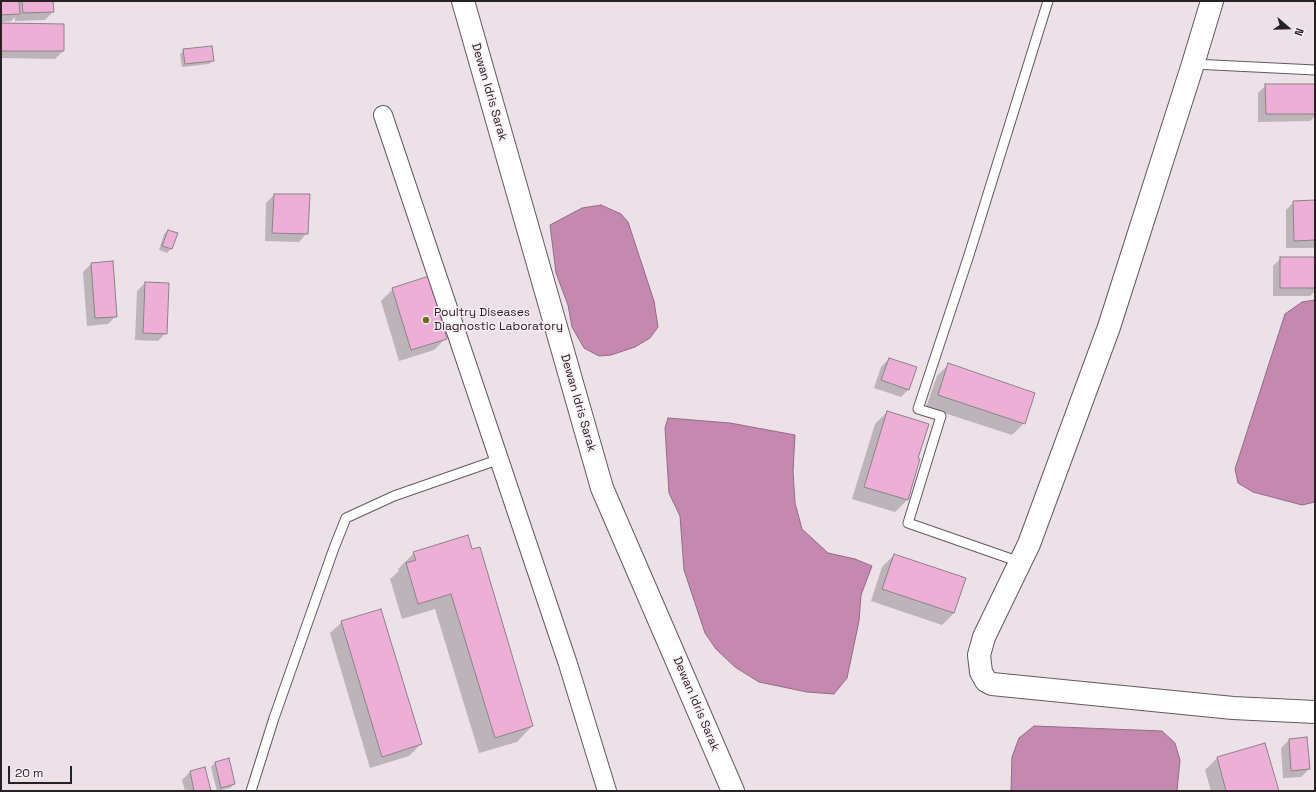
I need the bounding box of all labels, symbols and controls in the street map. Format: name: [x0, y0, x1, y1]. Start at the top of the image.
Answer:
north arrow: [1268, 8, 1308, 48]
text: N: [1291, 26, 1307, 38]
street label: Dewan Idris Sarak: [468, 41, 510, 143]
place label: Poultry Diseases Diagnostic Laboratory: [434, 306, 563, 334]
marker: Poultry Diseases Diagnostic Laboratory: [421, 315, 431, 325]
street label: Dewan Idris Sarak: [557, 352, 599, 454]
street label: Dewan Idris Sarak: [670, 655, 722, 753]
scale bar: [10, 758, 74, 784]
text: 20 m: [15, 765, 43, 781]

